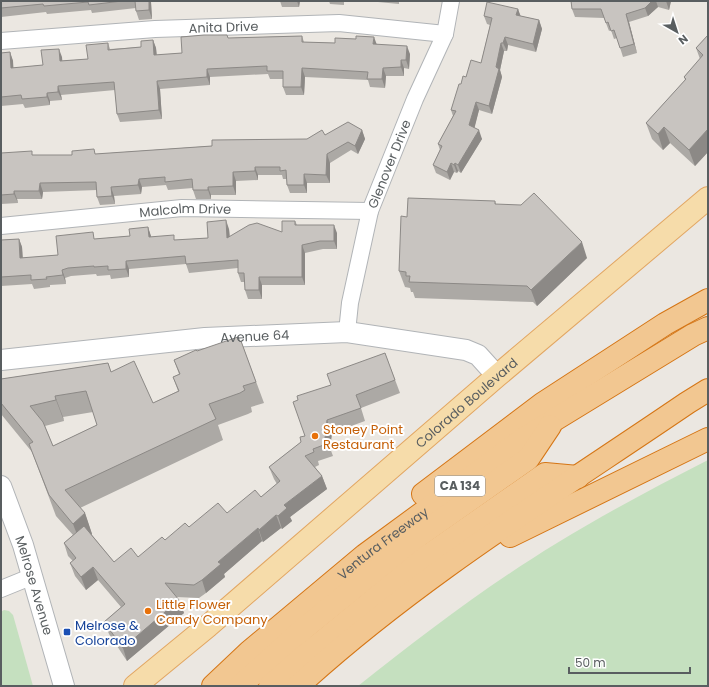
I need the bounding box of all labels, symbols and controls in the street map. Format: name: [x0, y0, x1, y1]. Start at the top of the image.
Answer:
north arrow: [657, 12, 697, 52]
street label: Anita Drive: [188, 17, 259, 38]
text: N: [675, 31, 692, 49]
street label: Glenover Drive: [363, 117, 416, 211]
street label: Malcolm Drive: [138, 199, 231, 222]
street label: Avenue 64: [220, 325, 290, 347]
street label: Colorado Boulevard: [411, 353, 522, 453]
place label: Stoney Point Restaurant: [323, 420, 403, 454]
marker: Stoney Point Restaurant: [310, 431, 320, 441]
road number: CA 134: [435, 476, 485, 496]
street label: Ventura Freeway: [333, 502, 433, 584]
street label: Melrose Avenue: [10, 533, 58, 638]
place label: Little Flower Candy Company: [156, 595, 268, 629]
marker: Little Flower Candy Company: [143, 606, 153, 616]
place label: Melrose & Colorado: [75, 616, 139, 650]
marker: Melrose & Colorado: [62, 627, 72, 637]
scale bar: [569, 649, 690, 675]
text: 50 m: [575, 654, 606, 671]

